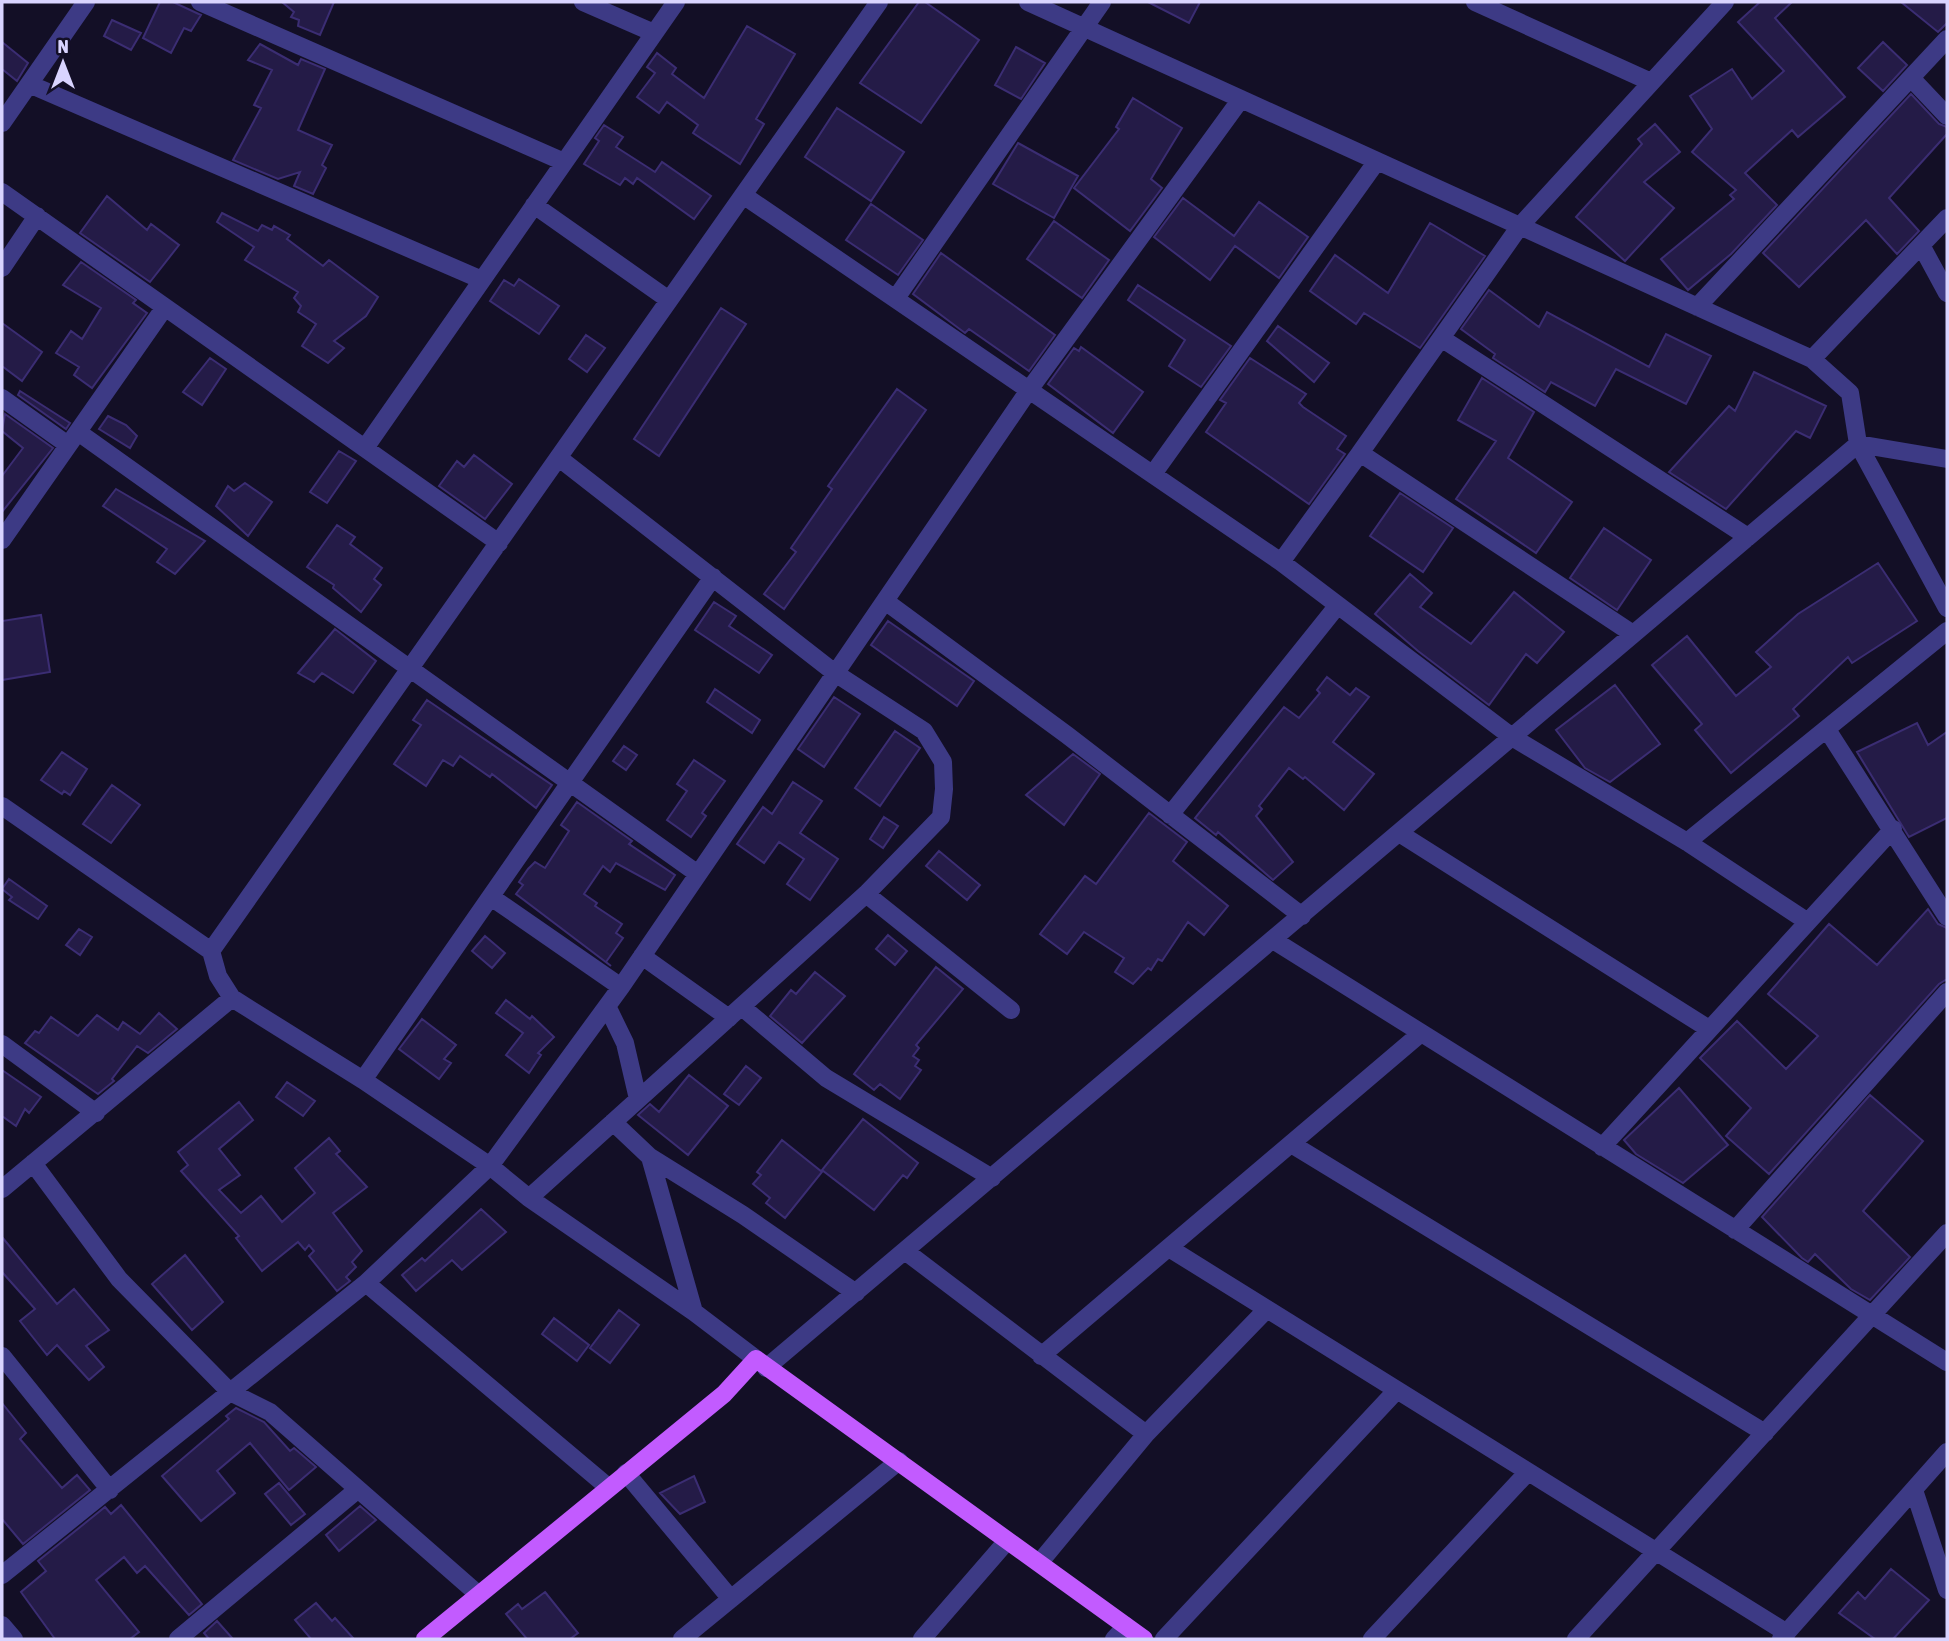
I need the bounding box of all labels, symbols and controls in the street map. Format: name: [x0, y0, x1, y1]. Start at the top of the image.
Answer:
north arrow: [28, 28, 98, 98]
text: N: [57, 35, 69, 57]

